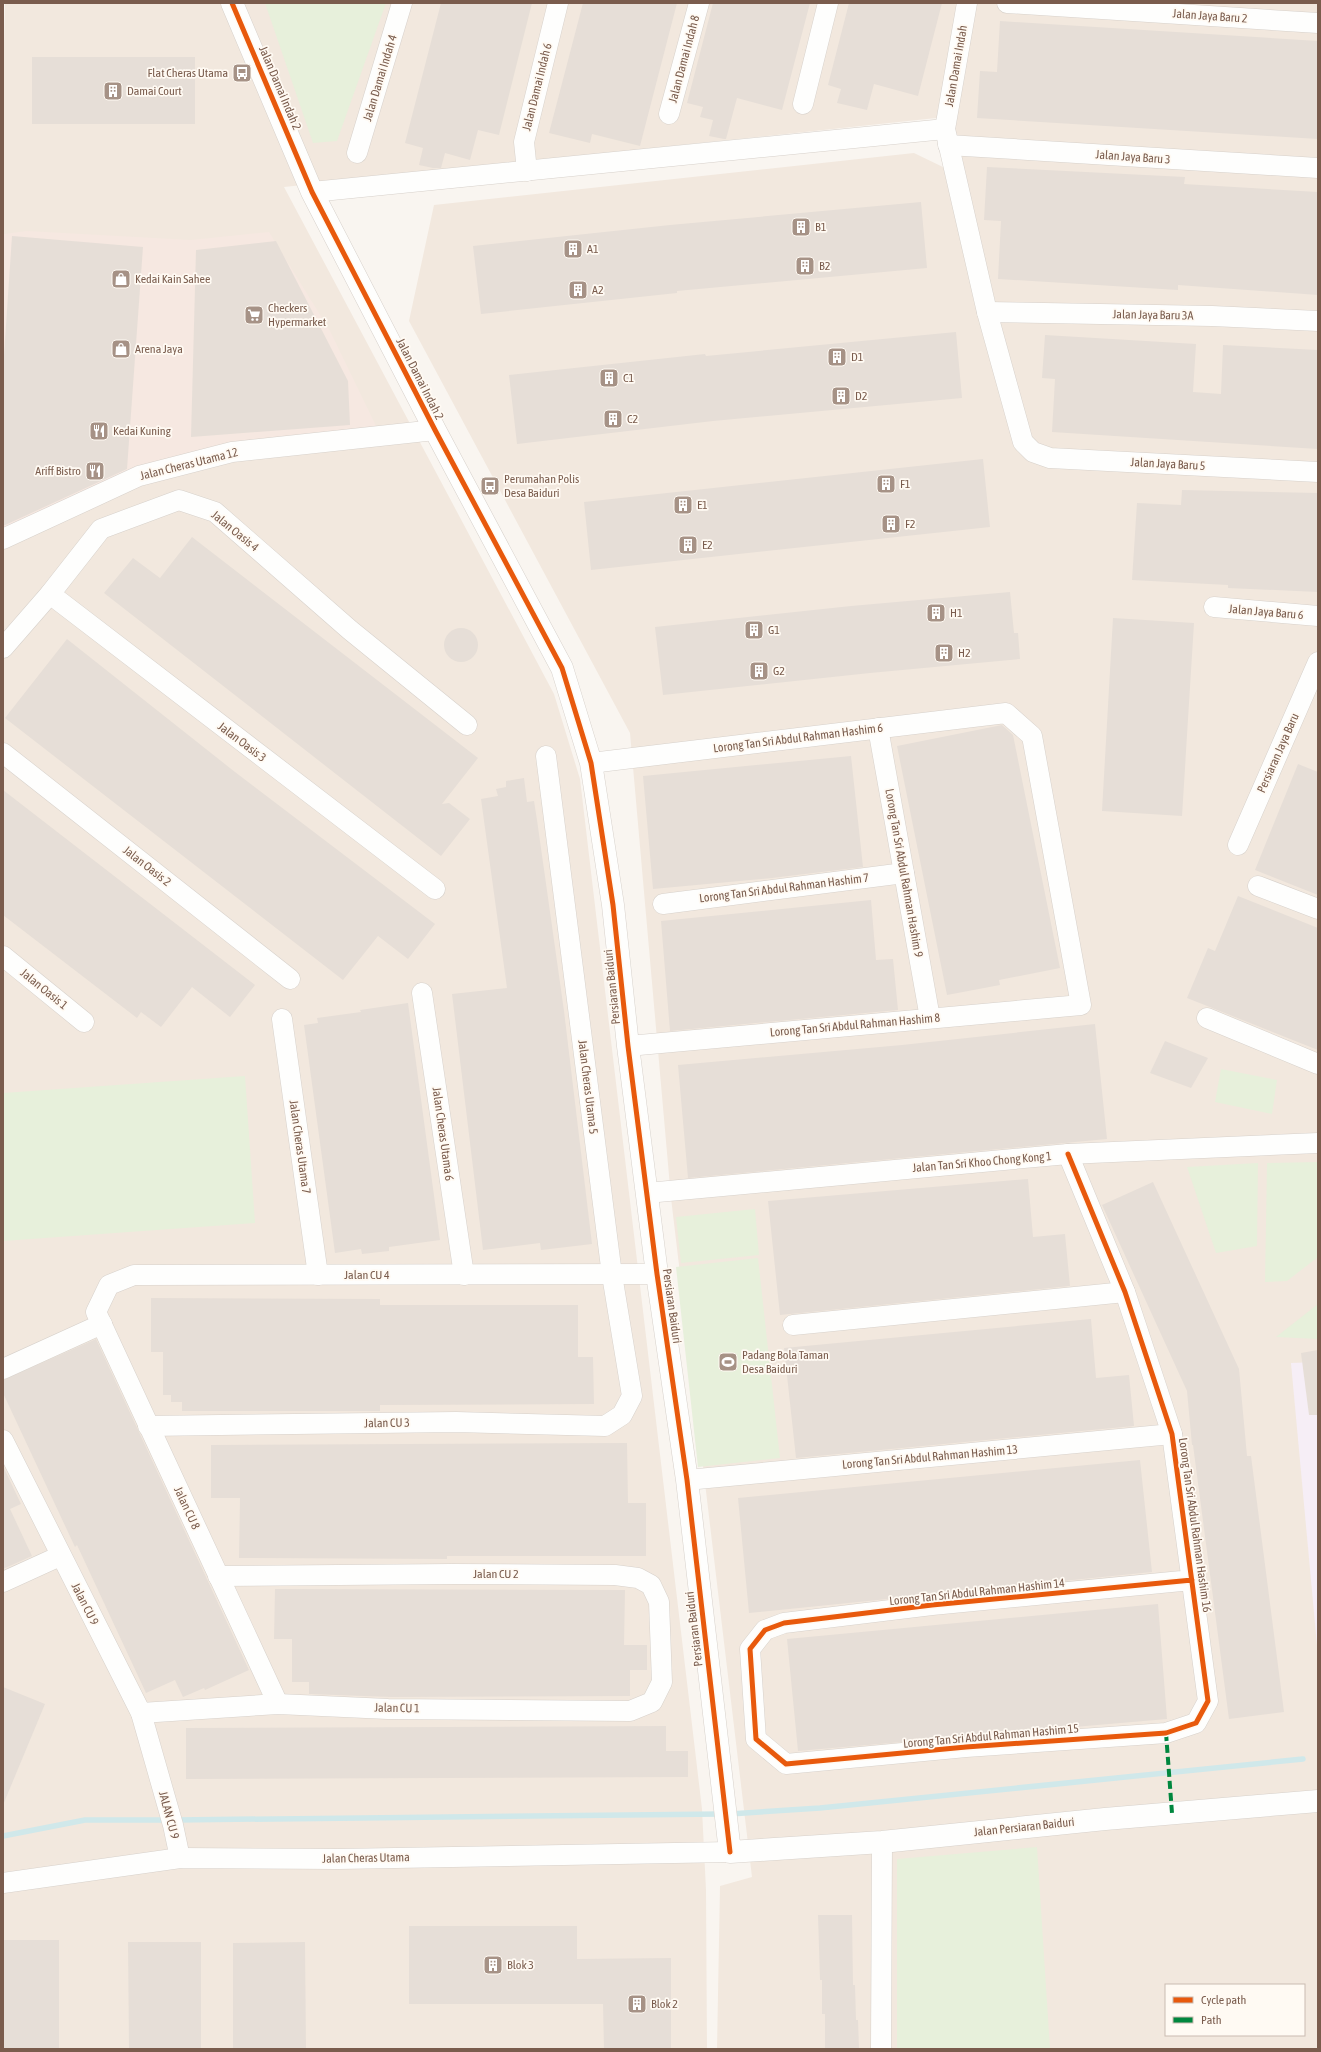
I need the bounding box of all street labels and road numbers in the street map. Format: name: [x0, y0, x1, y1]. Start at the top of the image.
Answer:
street label: Jalan Jaya Baru 2: [1172, 6, 1248, 26]
street label: Jalan Damai Indah 8: [666, 13, 702, 104]
street label: Jalan Damai Indah: [942, 24, 970, 108]
street label: Jalan Damai Indah 4: [360, 33, 400, 123]
street label: Jalan Damai Indah 6: [519, 41, 555, 132]
street label: Jalan Damai Indah 2: [256, 44, 304, 132]
street label: Jalan Jaya Baru 3: [1095, 147, 1171, 167]
street label: Jalan Jaya Baru 3A: [1112, 307, 1194, 323]
street label: Jalan Damai Indah 2: [393, 336, 447, 422]
street label: Jalan Cheras Utama 12: [139, 445, 239, 483]
street label: Jalan Jaya Baru 5: [1130, 455, 1206, 473]
street label: Jalan Oasis 4: [209, 508, 262, 555]
street label: Jalan Jaya Baru 6: [1228, 602, 1304, 622]
street label: Persiaran Jaya Baru: [1254, 711, 1302, 795]
street label: Jalan Oasis 3: [215, 719, 269, 765]
street label: Lorong Tan Sri Abdul Rahman Hashim 6: [712, 721, 884, 755]
street label: Lorong Tan Sri Abdul Rahman Hashim 9: [882, 788, 926, 959]
street label: Jalan Oasis 2: [120, 843, 174, 889]
street label: Lorong Tan Sri Abdul Rahman Hashim 7: [698, 871, 870, 905]
street label: Persiaran Baiduri: [601, 949, 623, 1025]
street label: Jalan Oasis 1: [18, 966, 71, 1013]
street label: Lorong Tan Sri Abdul Rahman Hashim 8: [769, 1011, 941, 1039]
street label: Jalan Cheras Utama 5: [575, 1039, 601, 1135]
street label: Jalan Cheras Utama 6: [429, 1086, 457, 1182]
street label: Jalan Cheras Utama 7: [286, 1099, 314, 1195]
street label: Jalan Tan Sri Khoo Chong Kong 1: [912, 1149, 1053, 1175]
street label: Jalan CU 4: [344, 1268, 390, 1282]
street label: Persiaran Baiduri: [660, 1268, 684, 1344]
street label: Jalan CU 3: [364, 1416, 410, 1430]
street label: Lorong Tan Sri Abdul Rahman Hashim 16: [1176, 1437, 1214, 1614]
street label: Lorong Tan Sri Abdul Rahman Hashim 13: [842, 1442, 1018, 1472]
street label: Jalan CU 8: [171, 1484, 203, 1532]
street label: Jalan CU 2: [473, 1567, 519, 1581]
street label: Lorong Tan Sri Abdul Rahman Hashim 14: [889, 1576, 1066, 1608]
street label: Jalan CU 9: [68, 1581, 102, 1628]
street label: Persiaran Baiduri: [682, 1591, 706, 1667]
street label: Jalan CU 1: [374, 1701, 420, 1715]
street label: Lorong Tan Sri Abdul Rahman Hashim 15: [903, 1721, 1079, 1751]
street label: JALAN CU 9: [156, 1790, 182, 1841]
street label: Jalan Persiaran Baiduri: [973, 1815, 1075, 1839]
street label: Jalan Cheras Utama: [322, 1850, 410, 1866]

